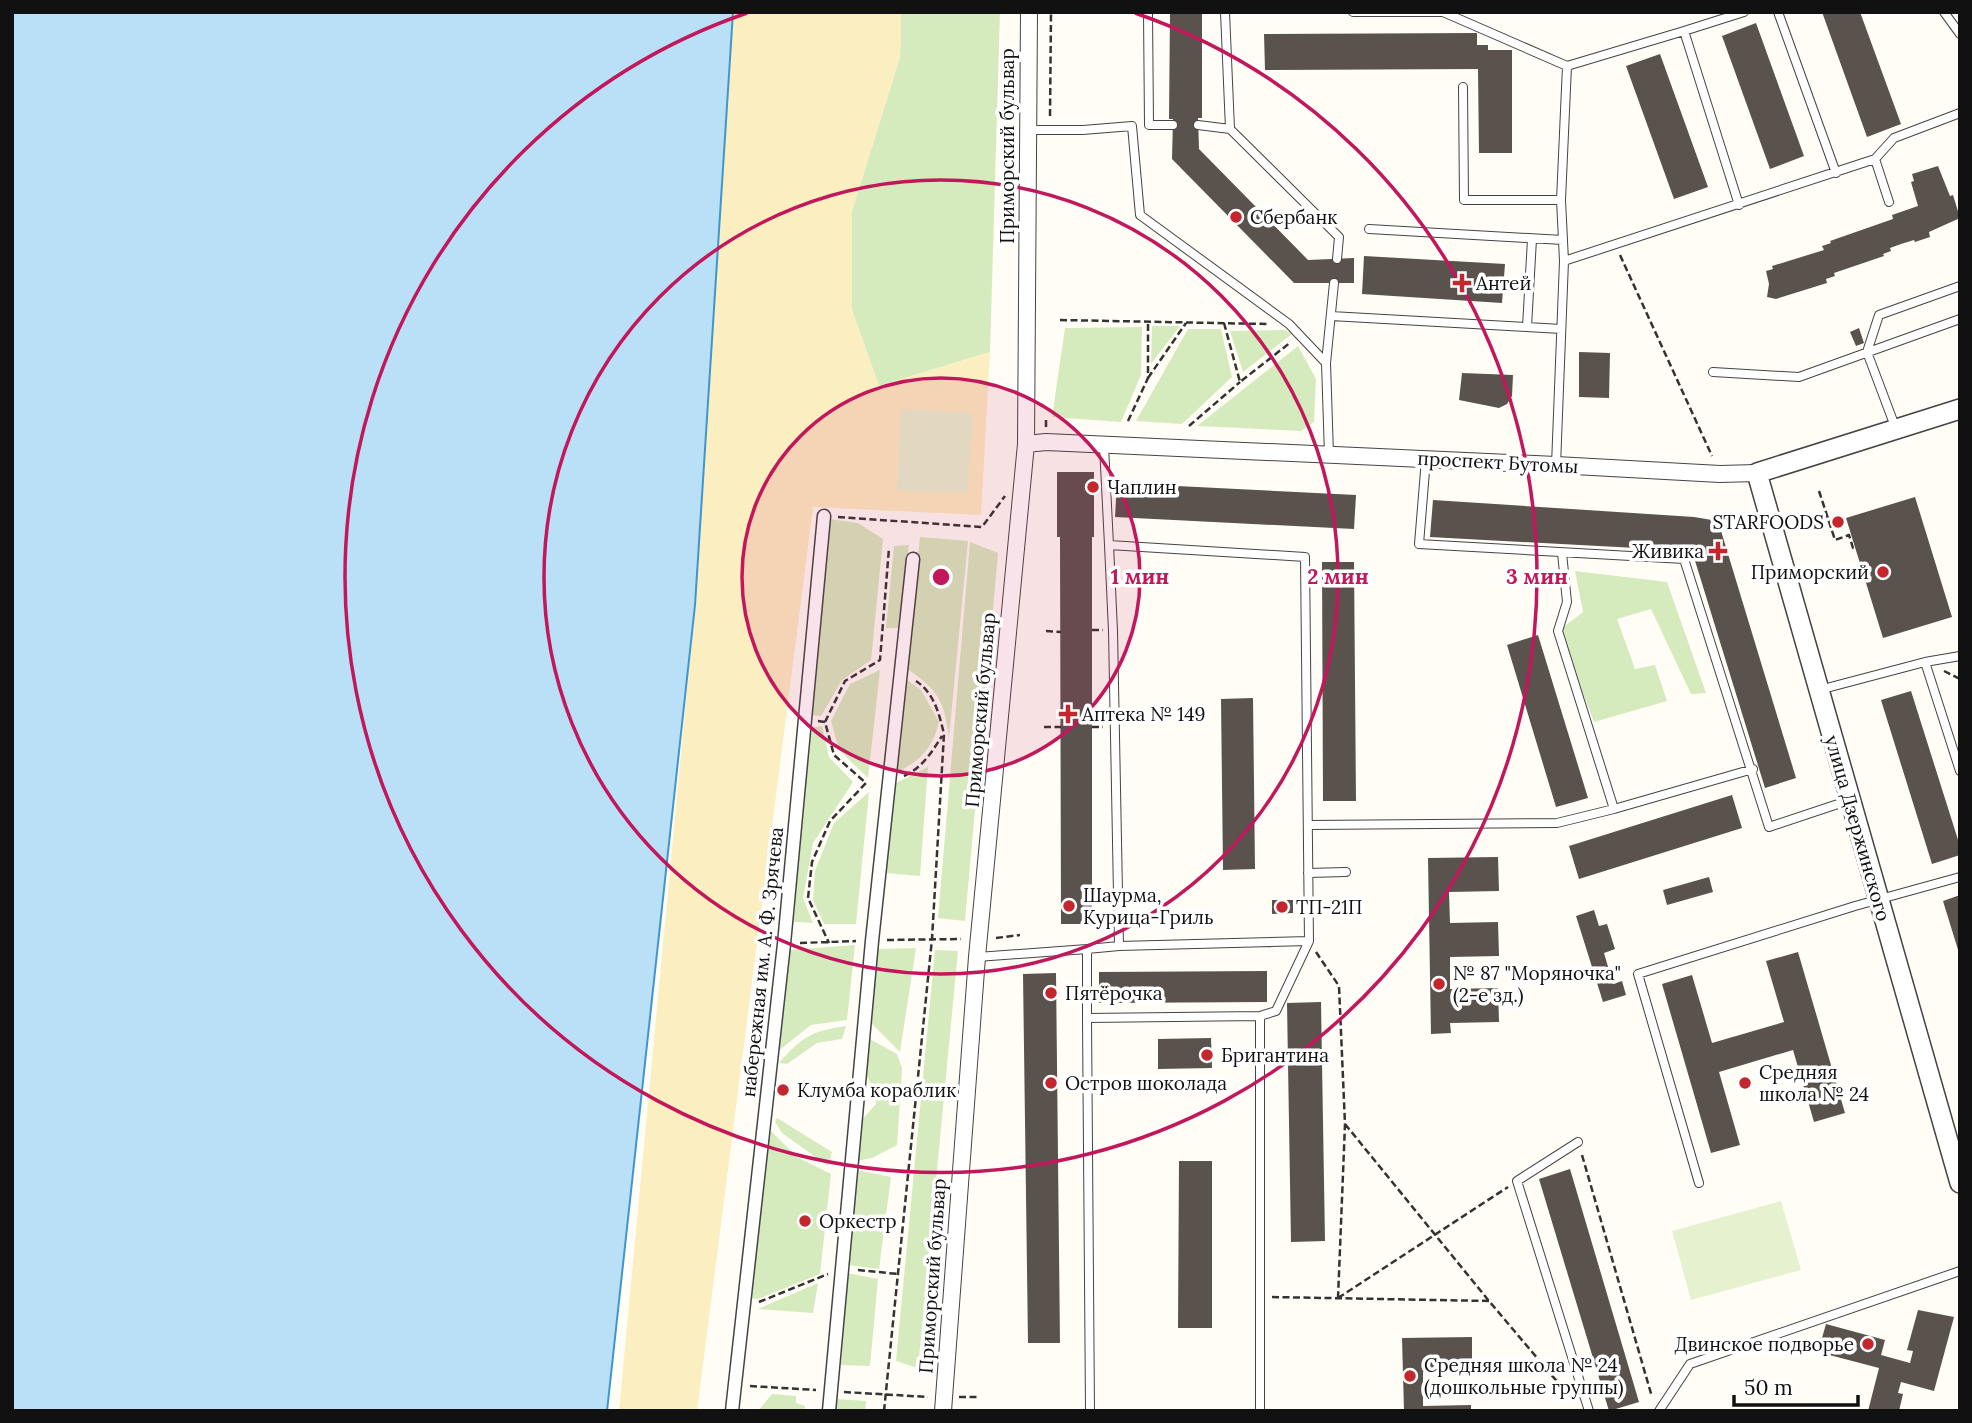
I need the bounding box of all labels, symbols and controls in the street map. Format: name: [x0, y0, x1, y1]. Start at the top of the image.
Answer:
street label: Приморский бульвар: [995, 48, 1019, 244]
place label: Сбербанк: [1250, 205, 1338, 229]
marker: Сбербанк: [1228, 209, 1244, 225]
place label: Антей: [1475, 271, 1531, 295]
marker: Антей: [1454, 275, 1470, 291]
street label: проспект Бутомы: [1417, 446, 1579, 478]
place label: Чаплин: [1107, 475, 1177, 499]
marker: Чаплин: [1085, 479, 1101, 495]
place label: STARFOODS: [1712, 510, 1824, 534]
marker: STARFOODS: [1830, 514, 1846, 530]
place label: Живика: [1632, 539, 1704, 563]
marker: Живика: [1710, 543, 1726, 559]
place label: Приморский: [1751, 560, 1869, 584]
text: 1 мин: [1111, 563, 1169, 590]
text: 2 мин: [1307, 563, 1369, 590]
text: 3 мин: [1506, 563, 1568, 590]
marker: Приморский: [1875, 564, 1891, 580]
centre of rings: [929, 565, 953, 589]
street label: Приморский бульвар: [960, 612, 1000, 808]
place label: Аптека № 149: [1081, 702, 1205, 726]
marker: Аптека № 149: [1060, 706, 1076, 722]
street label: улица Дзержинского: [1820, 732, 1896, 924]
street label: набережная им. А. Ф. Зрячева: [736, 826, 788, 1098]
place label: Шаурма, Курица-Гриль: [1083, 883, 1214, 929]
place label: ТП-21П: [1296, 895, 1363, 919]
marker: Шаурма, Курица-Гриль: [1061, 898, 1077, 914]
marker: ТП-21П: [1274, 899, 1290, 915]
place label: № 87 "Моряночка" (2-е зд.): [1453, 961, 1621, 1008]
marker: № 87 "Моряночка" (2-е зд.): [1431, 976, 1447, 992]
place label: Пятёрочка: [1065, 981, 1163, 1005]
marker: Пятёрочка: [1043, 985, 1059, 1001]
place label: Бригантина: [1221, 1043, 1329, 1067]
marker: Бригантина: [1199, 1047, 1215, 1063]
place label: Средняя школа № 24: [1759, 1060, 1869, 1106]
place label: Остров шоколада: [1065, 1071, 1227, 1095]
marker: Остров шоколада: [1043, 1075, 1059, 1091]
marker: Средняя школа № 24: [1737, 1075, 1753, 1091]
place label: Клумба кораблик: [797, 1078, 957, 1102]
marker: Клумба кораблик: [775, 1082, 791, 1098]
street label: Приморский бульвар: [913, 1178, 951, 1374]
place label: Оркестр: [819, 1209, 897, 1233]
marker: Оркестр: [797, 1213, 813, 1229]
place label: Двинское подворье: [1674, 1332, 1854, 1356]
marker: Двинское подворье: [1860, 1336, 1876, 1352]
place label: Средняя школа № 24 (дошкольные группы): [1424, 1353, 1624, 1400]
scale bar: [1734, 1364, 1858, 1408]
marker: Средняя школа № 24 (дошкольные группы): [1402, 1368, 1418, 1384]
text: 50 m: [1744, 1374, 1793, 1401]

